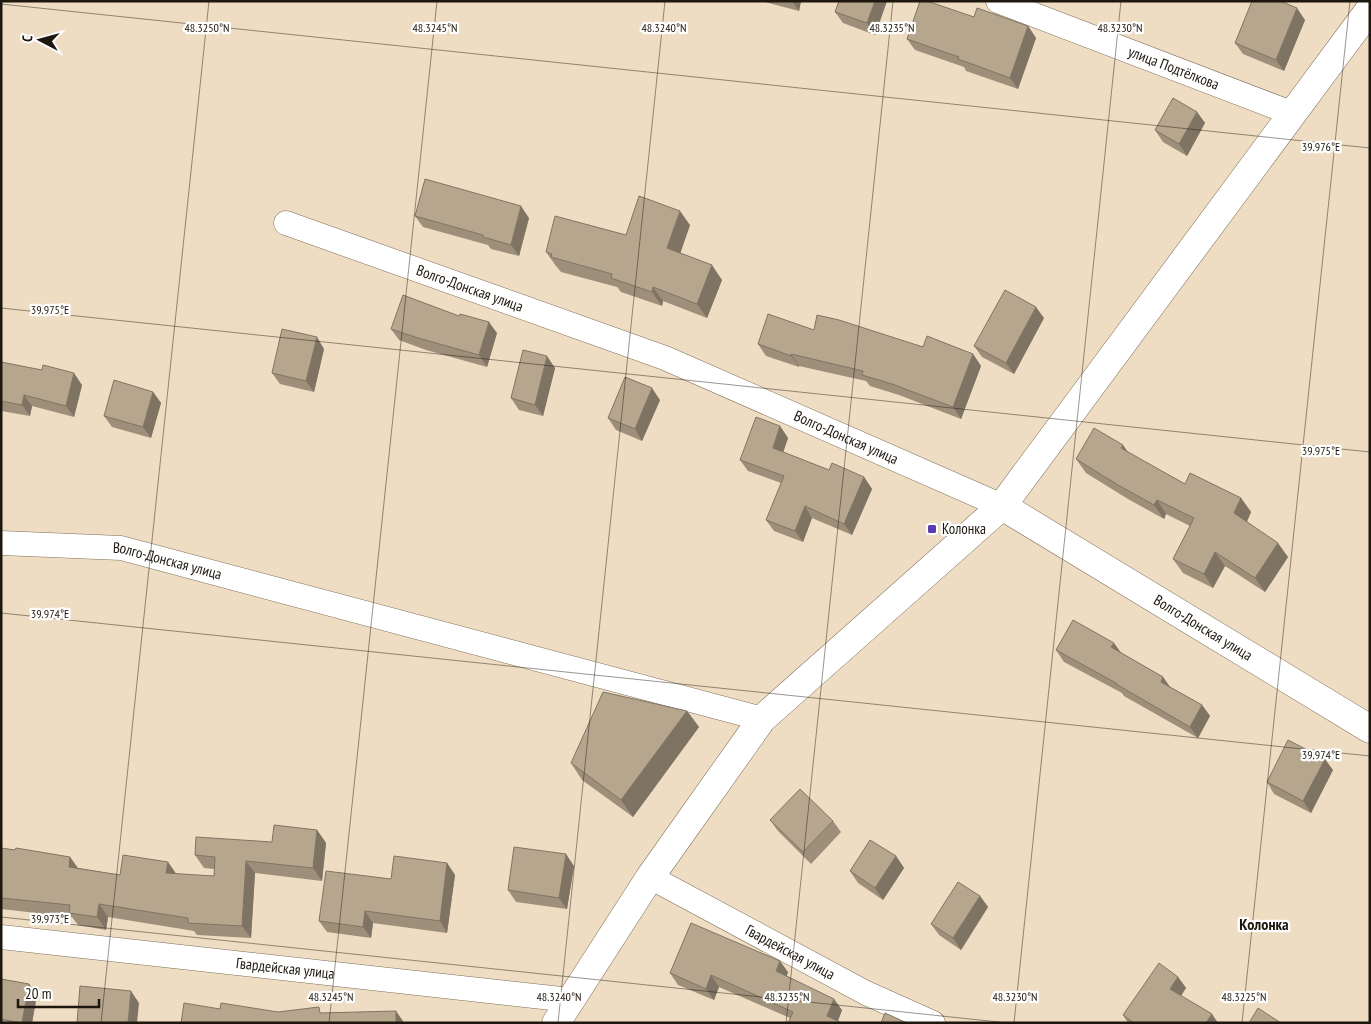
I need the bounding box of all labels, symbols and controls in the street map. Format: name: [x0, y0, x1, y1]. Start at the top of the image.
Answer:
north arrow: [15, 15, 65, 65]
text: 48.3250°N: [184, 20, 230, 35]
text: 48.3245°N: [412, 20, 458, 35]
text: 48.3240°N: [641, 20, 687, 35]
text: 48.3235°N: [869, 20, 915, 35]
text: 48.3230°N: [1097, 20, 1143, 35]
text: С: [18, 34, 36, 43]
street label: улица Подтёлкова: [1126, 42, 1222, 94]
text: 39.976°E: [1302, 139, 1340, 154]
street label: Волго-Донская улица: [414, 260, 526, 316]
text: 39.975°E: [31, 302, 69, 317]
street label: Волго-Донская улица: [791, 406, 901, 468]
text: 39.975°E: [1302, 443, 1340, 458]
place label: Колонка: [942, 519, 986, 538]
marker: Колонка: [926, 523, 938, 535]
street label: Волго-Донская улица: [112, 538, 224, 583]
street label: Волго-Донская улица: [1150, 590, 1256, 665]
text: 39.974°E: [31, 606, 69, 621]
text: 39.974°E: [1302, 747, 1340, 762]
text: 39.973°E: [31, 911, 69, 926]
district label: Колонка: [1239, 914, 1289, 934]
street label: Гвардейская улица: [742, 920, 838, 984]
street label: Гвардейская улица: [235, 953, 336, 983]
scale bar: [18, 976, 99, 1008]
text: 20 m: [25, 984, 51, 1003]
text: 48.3245°N: [308, 989, 354, 1004]
text: 48.3240°N: [536, 989, 582, 1004]
text: 48.3235°N: [764, 989, 810, 1004]
text: 48.3230°N: [992, 989, 1038, 1004]
text: 48.3225°N: [1221, 989, 1267, 1004]

